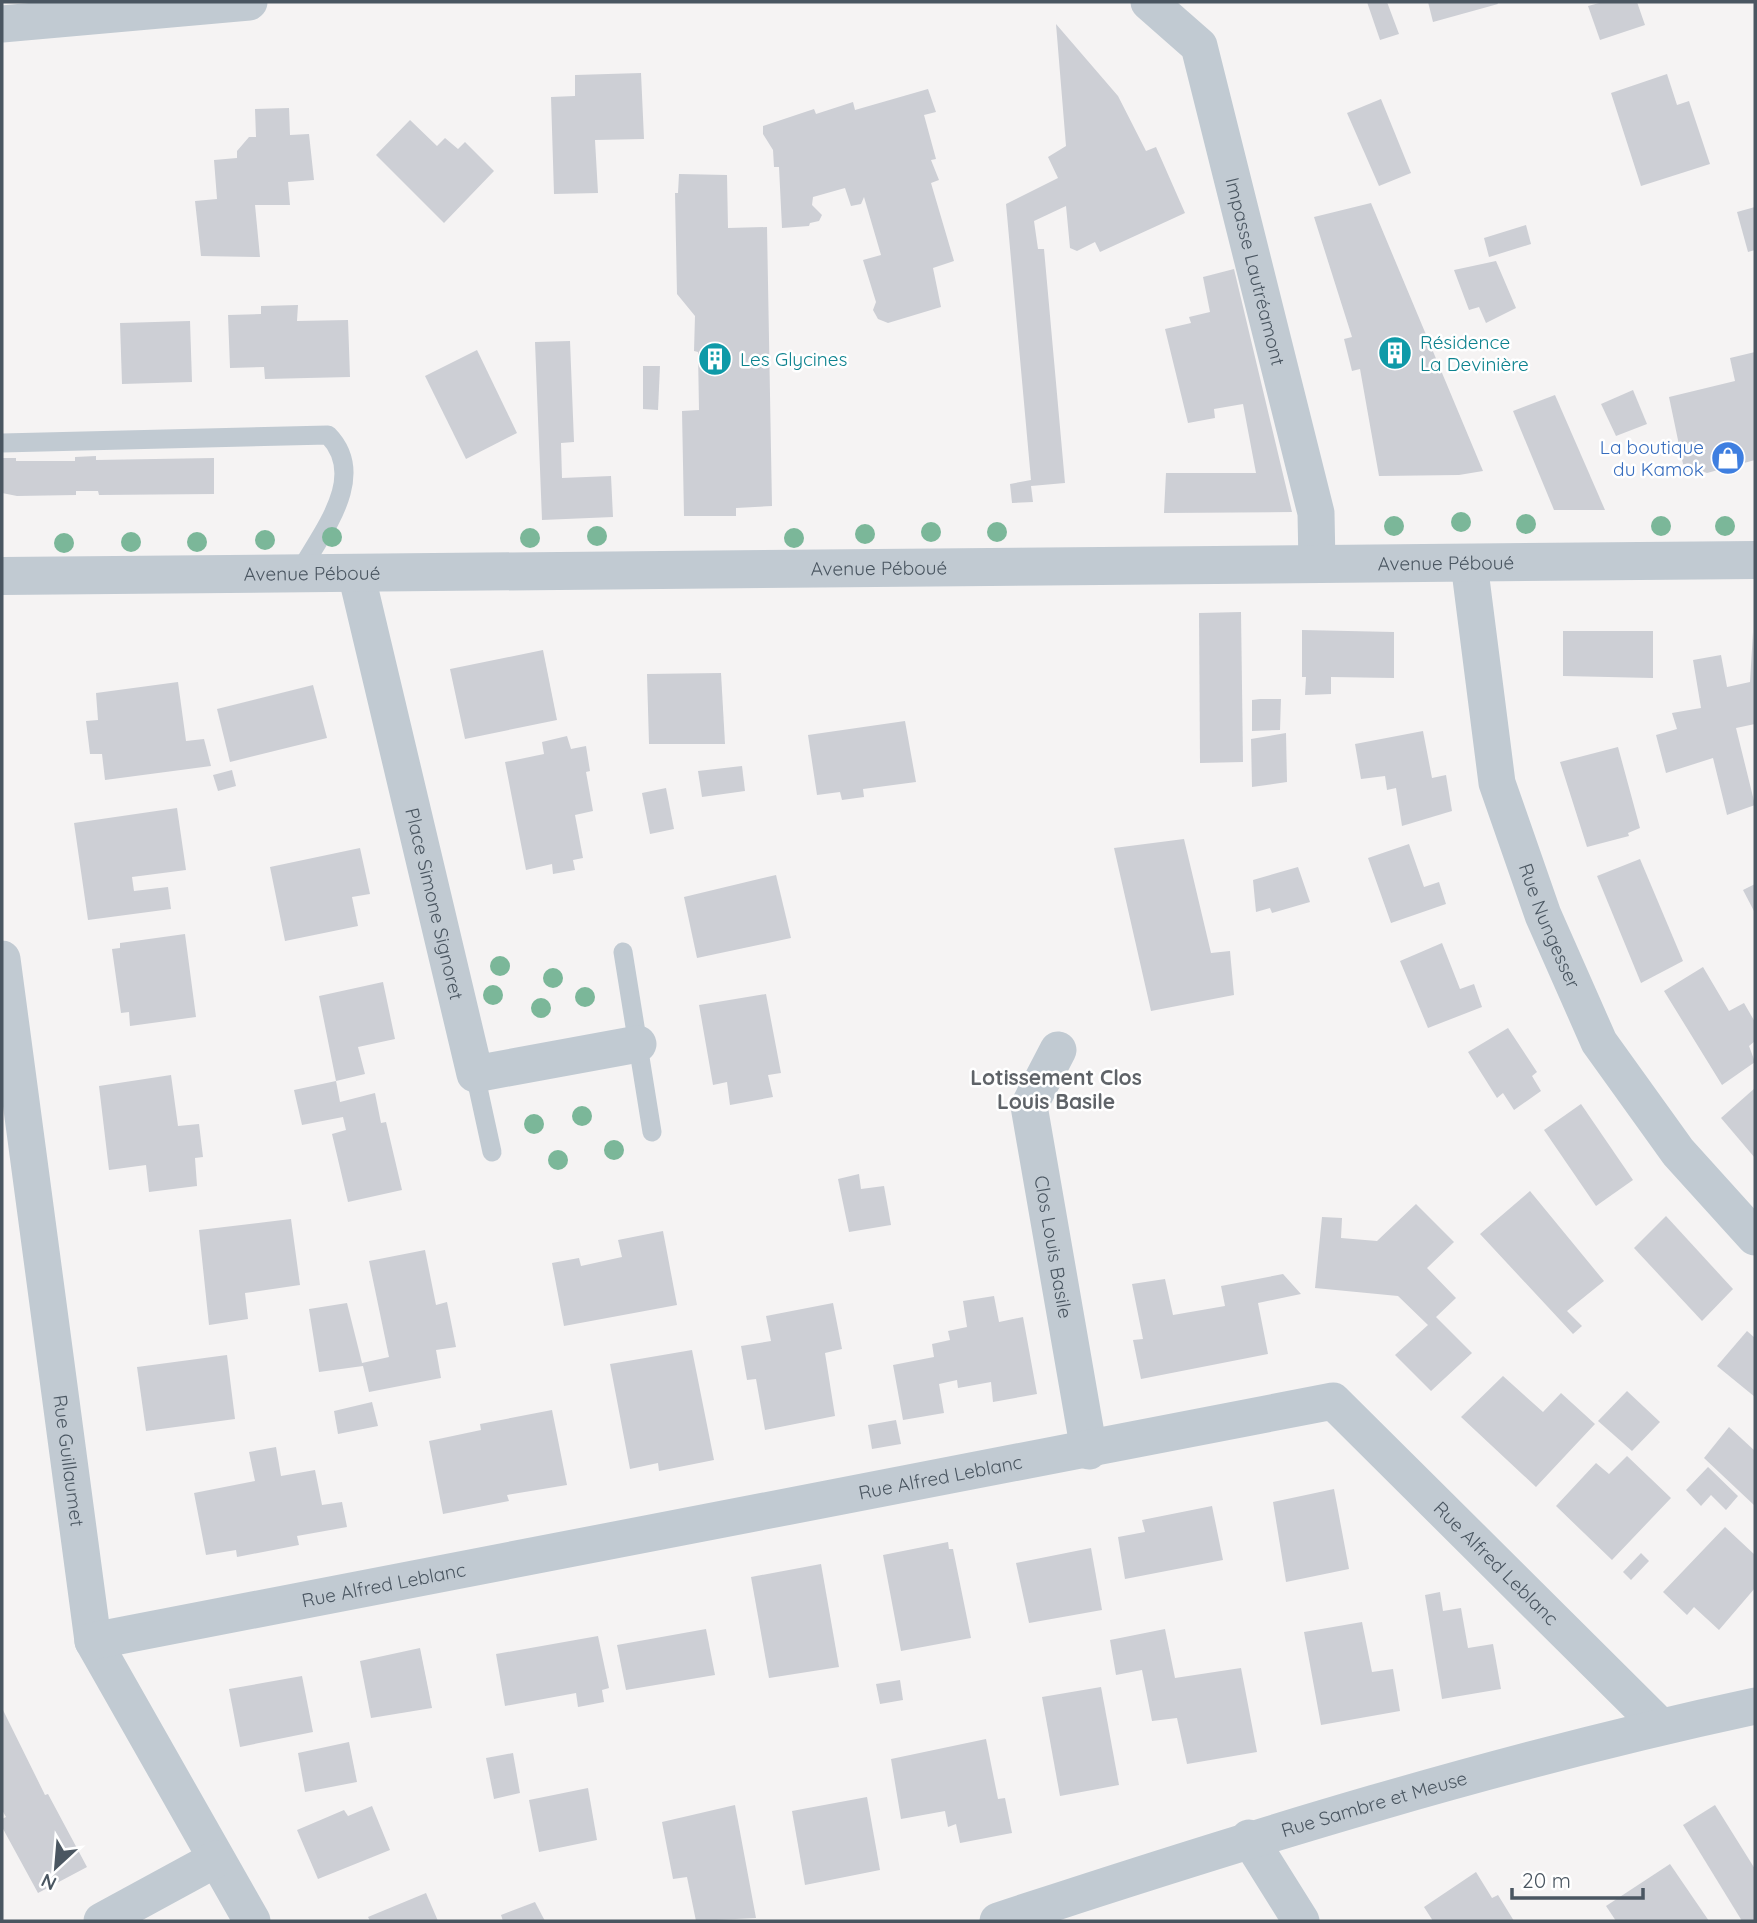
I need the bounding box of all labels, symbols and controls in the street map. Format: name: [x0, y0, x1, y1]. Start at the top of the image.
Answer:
street label: Impasse Lautréamont: [1220, 175, 1291, 368]
place label: Résidence La Devinière: [1420, 330, 1529, 376]
building icon: Résidence La Devinière: [1376, 334, 1414, 372]
building icon: Les Glycines: [696, 340, 734, 378]
place label: Les Glycines: [740, 347, 848, 371]
place label: La boutique du Kamok: [1600, 435, 1704, 481]
shop icon: La boutique du Kamok: [1709, 439, 1747, 477]
street label: Avenue Péboué: [1377, 550, 1514, 575]
street label: Avenue Péboué: [811, 555, 947, 581]
street label: Avenue Péboué: [244, 561, 380, 586]
street label: Place Simone Signoret: [400, 805, 469, 1002]
street label: Rue Nungesser: [1514, 860, 1586, 993]
district label: Lotissement Clos Louis Basile: [970, 1064, 1142, 1114]
street label: Clos Louis Basile: [1029, 1174, 1078, 1320]
street label: Rue Guillaumet: [48, 1393, 90, 1528]
street label: Rue Alfred Leblanc: [856, 1449, 1024, 1505]
street label: Rue Alfred Leblanc: [1429, 1496, 1564, 1630]
street label: Rue Alfred Leblanc: [300, 1557, 468, 1612]
street label: Rue Sambre et Meuse: [1278, 1766, 1470, 1842]
north arrow: [21, 1832, 91, 1902]
scale bar: [1512, 1856, 1643, 1900]
text: 20 m: [1522, 1867, 1571, 1893]
text: N: [37, 1868, 60, 1896]

